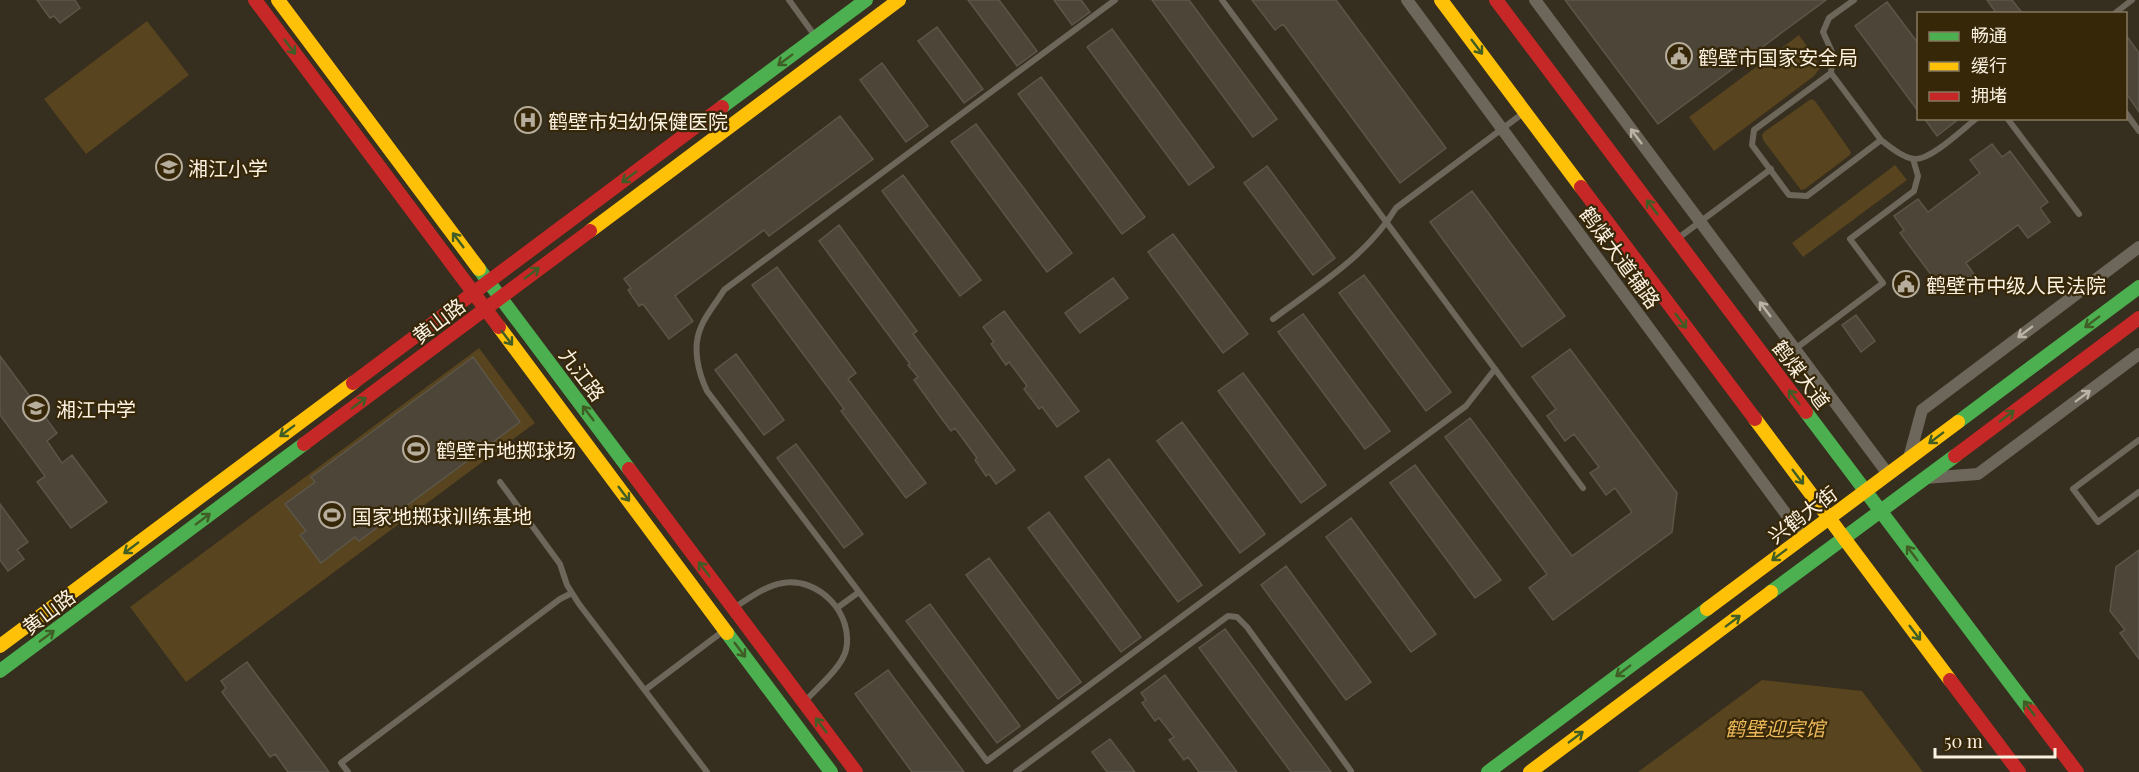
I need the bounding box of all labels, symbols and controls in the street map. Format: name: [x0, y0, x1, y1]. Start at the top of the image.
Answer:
legend: [1917, 12, 2127, 120]
text: 畅通: [1971, 23, 2007, 47]
one-way arrow: [284, 38, 296, 54]
one-way arrow: [1470, 38, 1483, 54]
public building icon: 鹤壁市国家安全局: [1664, 41, 1694, 71]
place label: 鹤壁市国家安全局: [1698, 43, 1858, 70]
text: 缓行: [1971, 53, 2007, 77]
one-way arrow: [778, 54, 794, 66]
text: 拥堵: [1971, 83, 2007, 107]
hospital icon: 鹤壁市妇幼保健医院: [513, 105, 543, 135]
place label: 鹤壁市妇幼保健医院: [548, 107, 728, 134]
one-way arrow: [1630, 128, 1642, 144]
school or university icon: 湘江小学: [154, 152, 184, 182]
place label: 湘江小学: [188, 154, 268, 181]
one-way arrow: [621, 170, 637, 183]
one-way arrow: [1646, 200, 1658, 216]
street label: 鹤煤大道辅路: [1575, 201, 1667, 313]
one-way arrow: [452, 233, 464, 249]
one-way arrow: [524, 267, 540, 280]
public building icon: 鹤壁市中级人民法院: [1891, 269, 1921, 299]
place label: 鹤壁市中级人民法院: [1926, 271, 2106, 298]
street label: 黄山路: [406, 291, 470, 349]
one-way arrow: [1759, 301, 1772, 317]
one-way arrow: [1675, 312, 1688, 328]
one-way arrow: [2085, 315, 2101, 328]
one-way arrow: [2017, 326, 2033, 339]
one-way arrow: [501, 329, 513, 345]
street label: 鹤煤大道: [1767, 334, 1837, 414]
street label: 九江路: [554, 342, 612, 406]
one-way arrow: [1788, 389, 1801, 405]
one-way arrow: [2074, 390, 2090, 402]
school or university icon: 湘江中学: [21, 393, 51, 423]
place label: 湘江中学: [56, 395, 136, 422]
one-way arrow: [351, 396, 367, 409]
one-way arrow: [581, 405, 594, 421]
one-way arrow: [1999, 410, 2015, 423]
one-way arrow: [280, 425, 296, 438]
one-way arrow: [1928, 432, 1944, 445]
sports icon: 鹤壁市地掷球场: [401, 434, 431, 464]
place label: 鹤壁市地掷球场: [436, 436, 576, 463]
one-way arrow: [1792, 468, 1804, 484]
street label: 兴鹤大街: [1762, 479, 1842, 549]
one-way arrow: [617, 486, 630, 502]
sports icon: 国家地掷球训练基地: [317, 500, 347, 530]
place label: 国家地掷球训练基地: [352, 502, 532, 529]
one-way arrow: [195, 513, 211, 526]
one-way arrow: [124, 542, 140, 554]
one-way arrow: [1905, 545, 1918, 561]
one-way arrow: [1772, 549, 1788, 561]
one-way arrow: [698, 562, 711, 578]
street label: 黄山路: [16, 582, 80, 640]
one-way arrow: [1724, 614, 1740, 627]
one-way arrow: [1908, 625, 1921, 641]
one-way arrow: [38, 630, 54, 642]
one-way arrow: [734, 642, 747, 658]
one-way arrow: [1616, 665, 1632, 678]
one-way arrow: [2022, 701, 2035, 717]
park label: 鹤壁迎宾馆: [1725, 714, 1828, 741]
one-way arrow: [815, 718, 828, 734]
scale bar: [1935, 721, 2055, 759]
text: 50 m: [1944, 729, 1983, 753]
one-way arrow: [1568, 731, 1584, 743]

